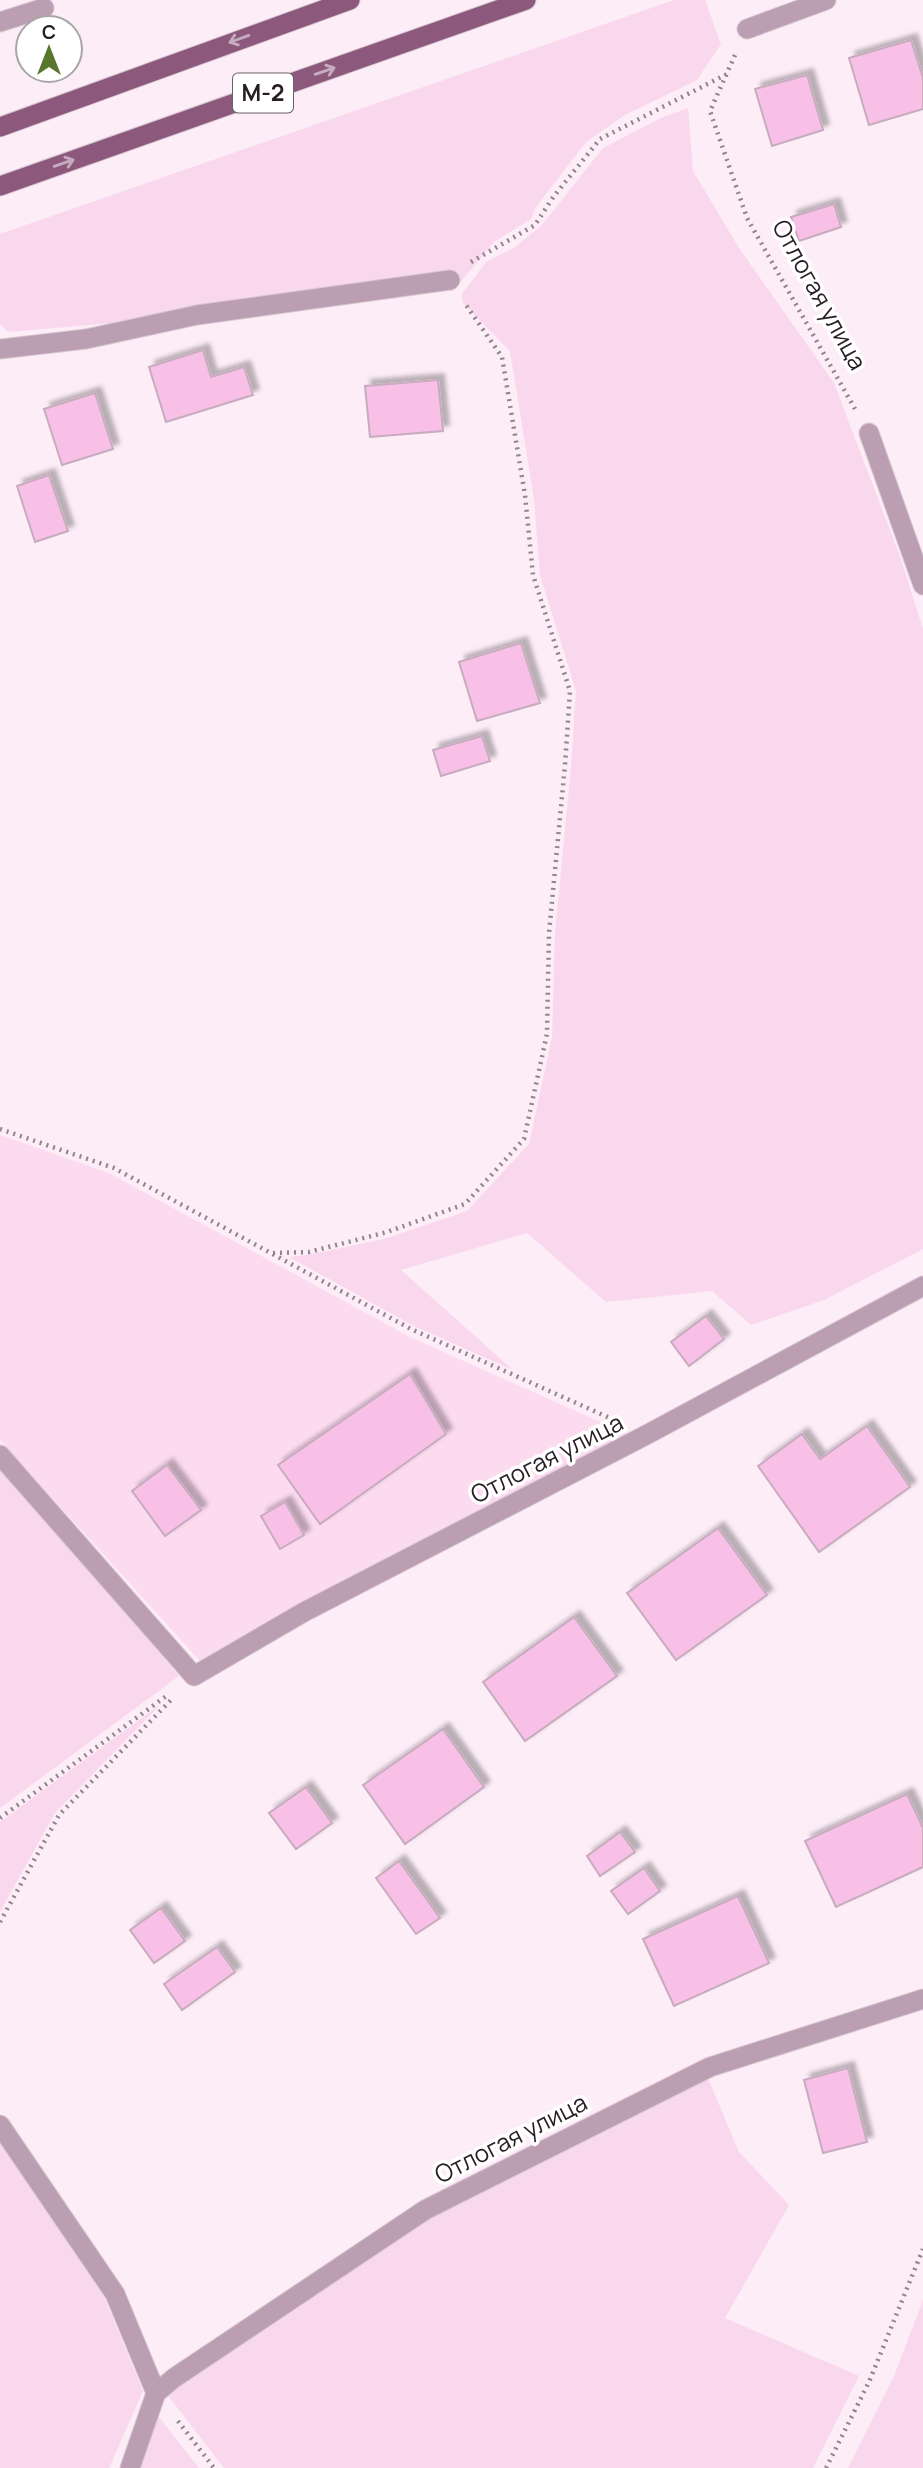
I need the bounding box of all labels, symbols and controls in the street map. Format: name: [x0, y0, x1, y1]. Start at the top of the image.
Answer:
north arrow: [14, 14, 84, 84]
text: С: [42, 19, 56, 45]
one-way arrow: [229, 34, 251, 46]
one-way arrow: [314, 64, 336, 76]
road number: М-2: [233, 74, 293, 113]
one-way arrow: [53, 156, 75, 168]
street label: Отлогая улица: [765, 213, 875, 375]
street label: Отлогая улица: [464, 1405, 628, 1510]
street label: Отлогая улица: [428, 2085, 592, 2190]

